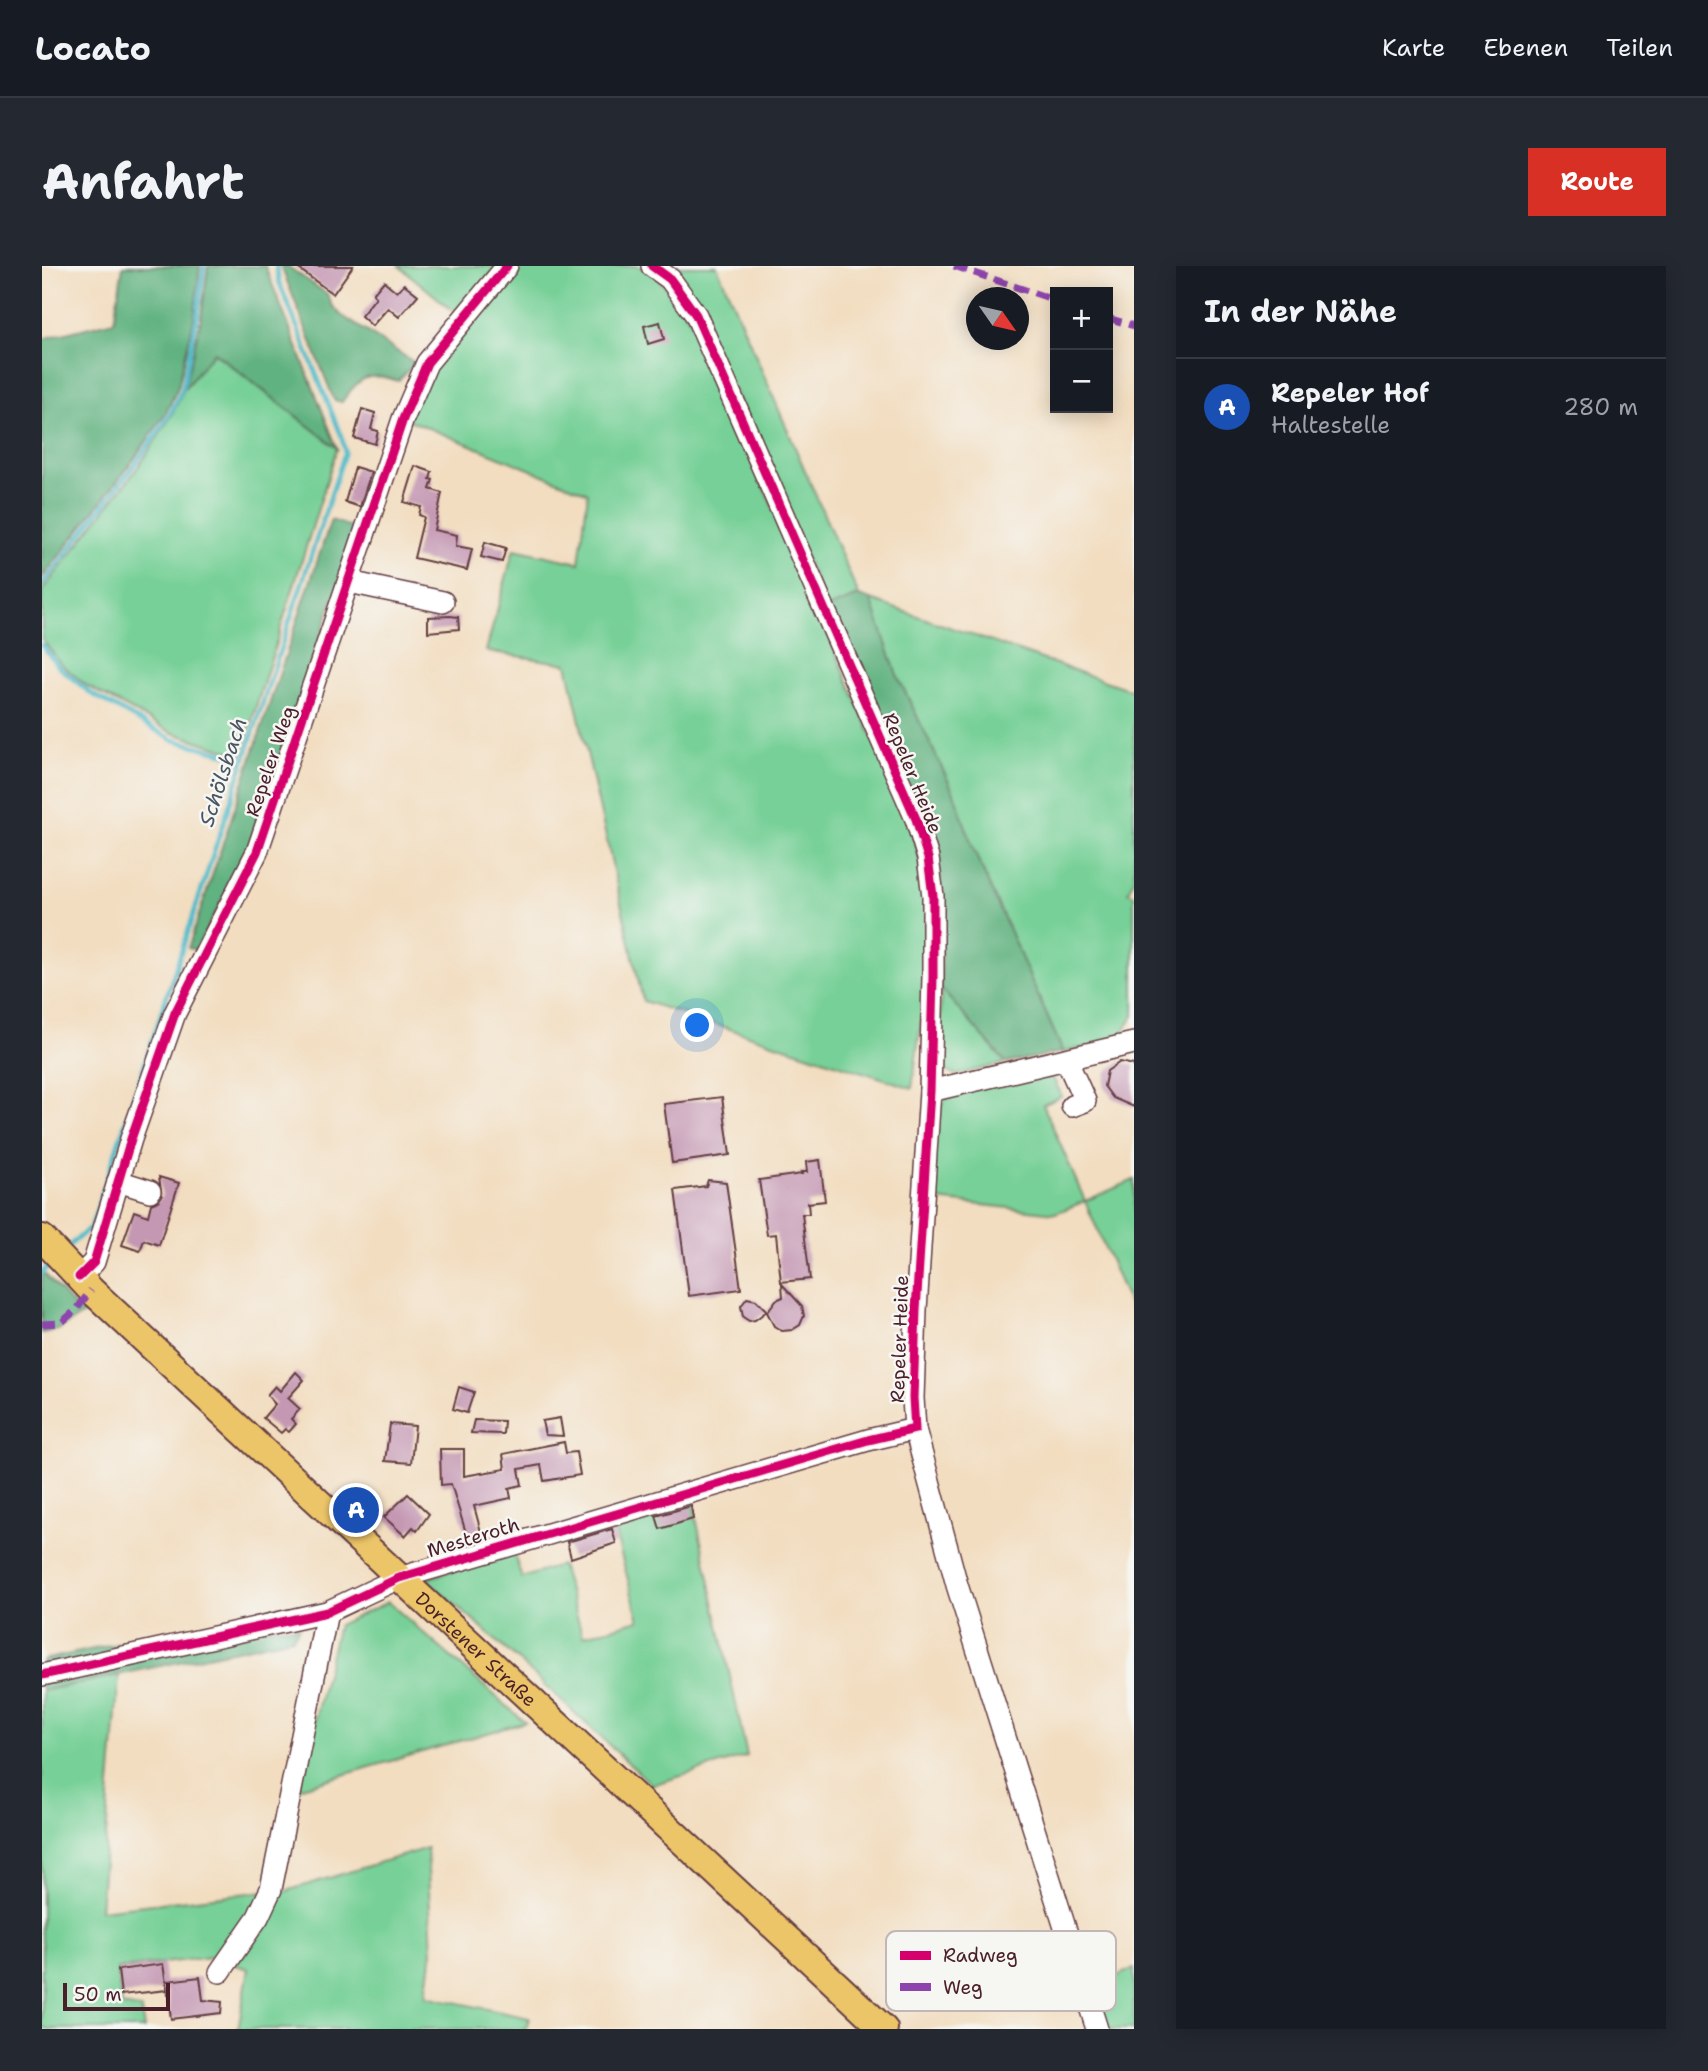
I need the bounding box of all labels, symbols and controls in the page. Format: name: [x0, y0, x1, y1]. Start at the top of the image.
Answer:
text: Locato: [35, 26, 151, 71]
text: Karte: [1382, 32, 1445, 64]
text: Ebenen: [1483, 32, 1568, 64]
text: Teilen: [1606, 32, 1673, 64]
button: Route: [1528, 148, 1666, 216]
text: Anfahrt: [42, 149, 244, 215]
north arrow: [966, 287, 1029, 350]
map controls: [1050, 287, 1113, 413]
button: +: [1050, 287, 1113, 350]
text: In der Nähe: [1204, 291, 1397, 332]
button: −: [1050, 350, 1113, 413]
text: Repeler Hof: [1271, 375, 1429, 410]
text: A: [1218, 392, 1236, 422]
text: 280 m: [1563, 392, 1638, 422]
text: Haltestelle: [1271, 410, 1390, 440]
street label: Repeler Weg: [240, 702, 301, 820]
street label: Repeler Heide: [877, 709, 948, 837]
water label: Schölsbach: [192, 714, 254, 830]
your location: [680, 1008, 714, 1042]
street label: Repeler Heide: [885, 1275, 914, 1403]
pin: A: [333, 1484, 379, 1536]
street label: Mesteroth: [424, 1512, 522, 1563]
street label: Dorstener Straße: [410, 1586, 542, 1712]
legend: [886, 1931, 1116, 2011]
text: Radweg: [943, 1943, 1018, 1968]
text: Weg: [943, 1975, 983, 2000]
scale bar: [63, 1980, 170, 2012]
text: 50 m: [74, 1982, 122, 2007]

